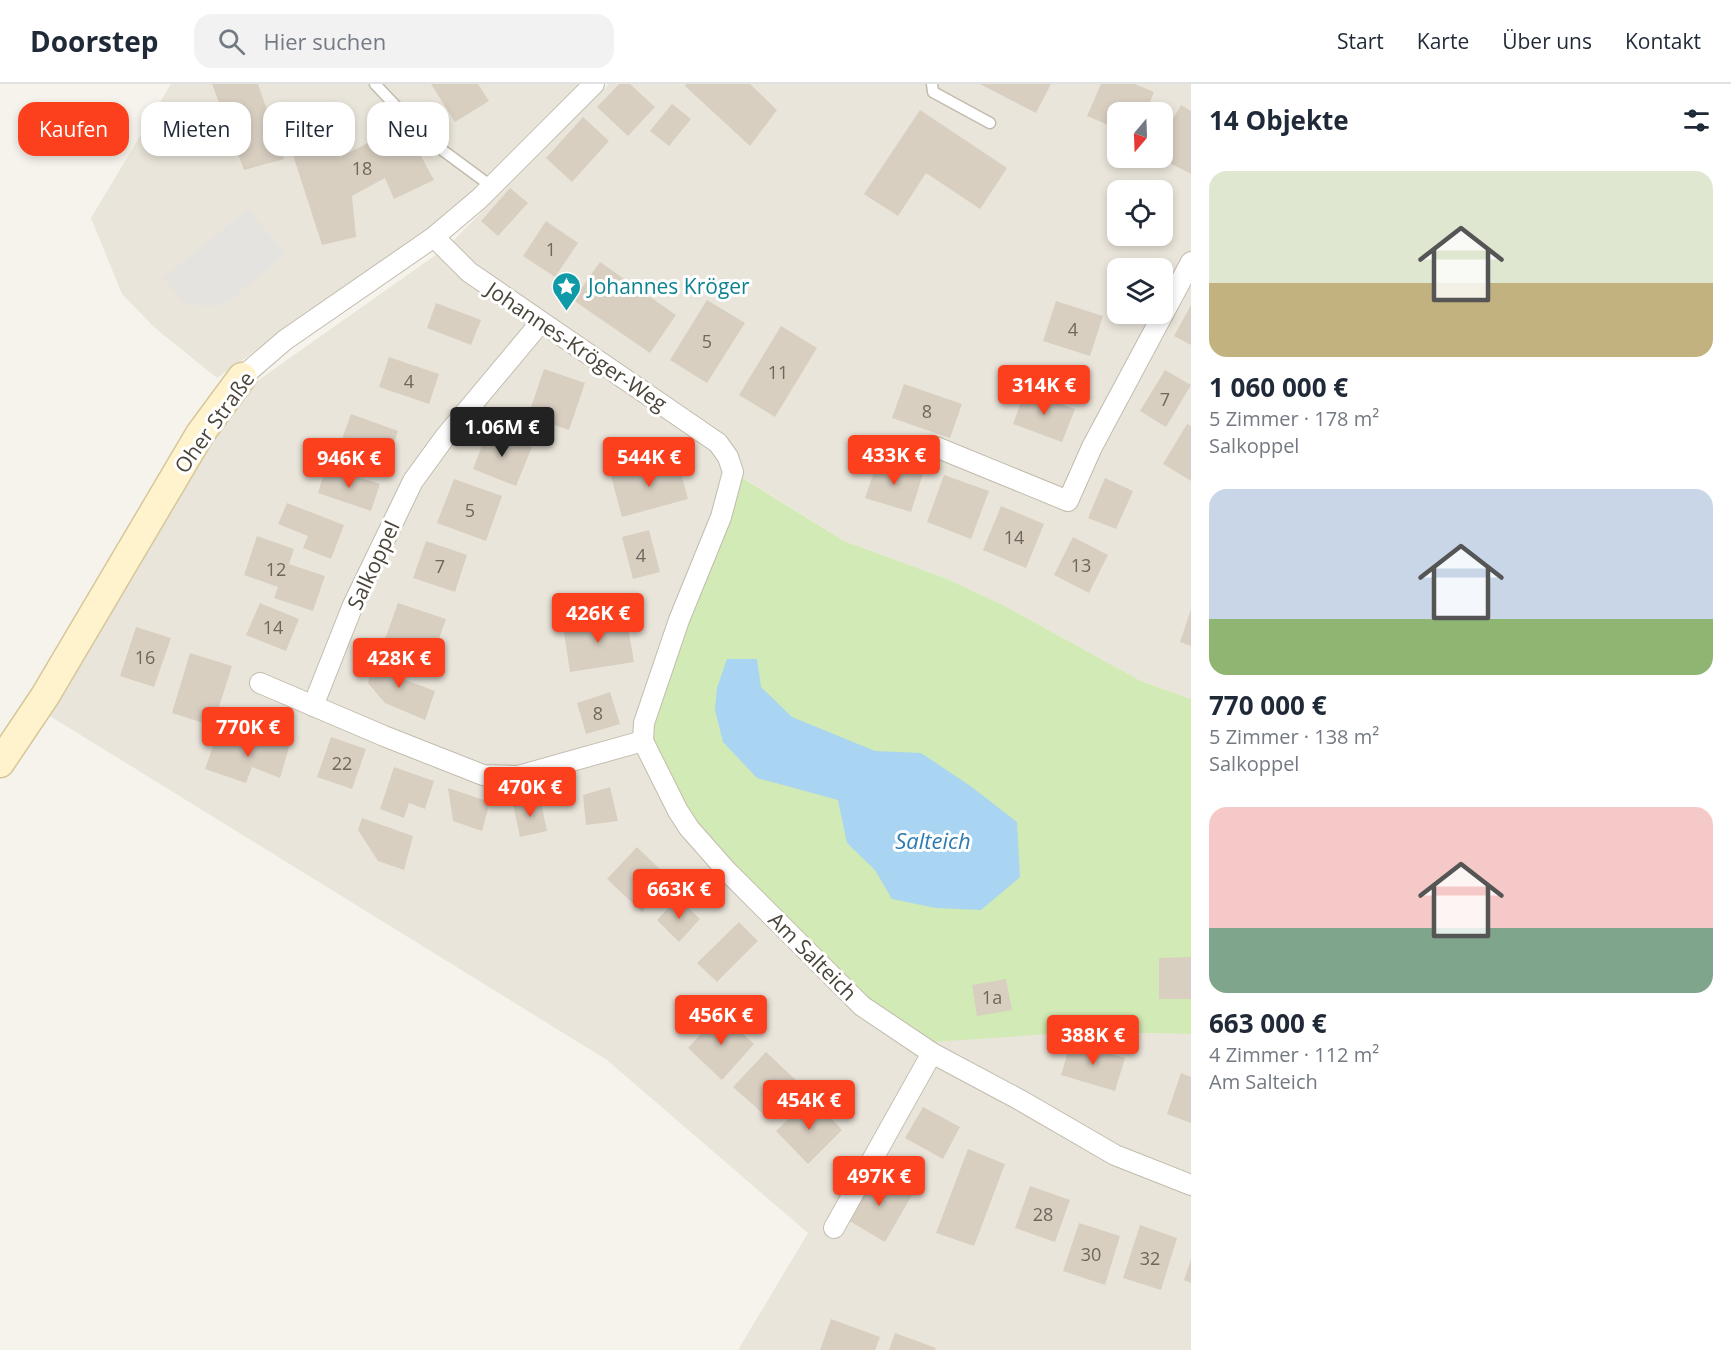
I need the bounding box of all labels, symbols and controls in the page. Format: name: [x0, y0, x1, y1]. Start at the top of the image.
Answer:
search box: [194, 14, 614, 68]
text: Doorstep: [30, 22, 158, 60]
icon: search: [215, 25, 248, 58]
text: Hier suchen: [263, 26, 386, 56]
text: Start: [1337, 27, 1384, 55]
text: Karte: [1417, 27, 1469, 55]
text: Über uns: [1502, 27, 1592, 55]
text: Kontakt: [1625, 27, 1701, 55]
chip: Kaufen: [18, 102, 129, 156]
chip: Mieten: [141, 102, 251, 156]
chip: Filter: [263, 102, 355, 156]
chip: Neu: [367, 102, 449, 156]
north arrow: [1107, 102, 1173, 168]
map controls: [1107, 102, 1173, 324]
text: 14 Objekte: [1209, 102, 1349, 138]
icon: filters: [1680, 104, 1713, 137]
house number: 18: [352, 156, 372, 180]
button: locate: [1107, 180, 1173, 246]
icon: home: [1407, 210, 1515, 318]
house number: 1: [546, 237, 556, 261]
button: layers: [1107, 258, 1173, 324]
place icon: Johannes Kröger: [551, 270, 583, 312]
place label: Johannes Kröger: [586, 272, 750, 300]
street label: Johannes-Kröger-Weg: [479, 274, 673, 417]
house number: 4: [1068, 317, 1078, 341]
house number: 5: [702, 329, 712, 353]
house number: 11: [768, 360, 788, 384]
pin: 314K €: [995, 365, 1093, 416]
street label: Oher Straße: [168, 366, 260, 478]
house number: 4: [404, 369, 414, 393]
text: 1 060 000 €: [1209, 369, 1348, 405]
text: 314K €: [1012, 371, 1076, 398]
house number: 7: [1160, 387, 1170, 411]
house number: 8: [922, 399, 932, 423]
text: 5 Zimmer · 178 m²: [1209, 405, 1379, 432]
pin: 1.06M €: [447, 407, 557, 458]
text: 1.06M €: [464, 413, 540, 440]
text: Salkoppel: [1209, 432, 1299, 459]
pin: 433K €: [845, 435, 943, 486]
pin: 544K €: [600, 437, 698, 488]
pin: 946K €: [300, 438, 398, 489]
text: 433K €: [862, 441, 926, 468]
text: 544K €: [617, 443, 681, 470]
text: 946K €: [317, 444, 381, 471]
house number: 5: [465, 498, 475, 522]
street label: Salkoppel: [340, 516, 406, 614]
house number: 14: [1004, 525, 1024, 549]
icon: home: [1407, 528, 1515, 636]
house number: 4: [636, 543, 646, 567]
house number: 13: [1071, 553, 1091, 577]
house number: 7: [435, 554, 445, 578]
house number: 12: [266, 557, 286, 581]
pin: 426K €: [549, 593, 647, 644]
text: 426K €: [566, 599, 630, 626]
house number: 14: [263, 615, 283, 639]
pin: 428K €: [350, 638, 448, 689]
text: 428K €: [367, 644, 431, 671]
house number: 16: [135, 645, 155, 669]
text: 770 000 €: [1209, 687, 1327, 723]
house number: 8: [593, 701, 603, 725]
pin: 770K €: [199, 707, 297, 758]
text: 770K €: [216, 713, 280, 740]
text: 5 Zimmer · 138 m²: [1209, 723, 1379, 750]
text: Salkoppel: [1209, 750, 1299, 777]
house number: 22: [332, 751, 352, 775]
pin: 470K €: [481, 767, 579, 818]
text: 470K €: [498, 773, 562, 800]
water label: Salteich: [895, 825, 971, 855]
icon: home: [1407, 846, 1515, 954]
pin: 663K €: [630, 869, 728, 920]
text: 663K €: [647, 875, 711, 902]
street label: Am Salteich: [763, 906, 863, 1006]
house number: 1a: [982, 985, 1002, 1009]
pin: 456K €: [672, 995, 770, 1046]
text: 456K €: [689, 1001, 753, 1028]
text: 663 000 €: [1209, 1005, 1327, 1041]
pin: 388K €: [1044, 1015, 1142, 1066]
text: 388K €: [1061, 1021, 1125, 1048]
text: 4 Zimmer · 112 m²: [1209, 1041, 1379, 1068]
text: Am Salteich: [1209, 1068, 1318, 1095]
pin: 454K €: [760, 1080, 858, 1131]
text: 454K €: [777, 1086, 841, 1113]
pin: 497K €: [830, 1156, 928, 1207]
text: 497K €: [847, 1162, 911, 1189]
house number: 28: [1033, 1202, 1053, 1226]
house number: 30: [1081, 1242, 1101, 1266]
house number: 32: [1140, 1246, 1160, 1270]

